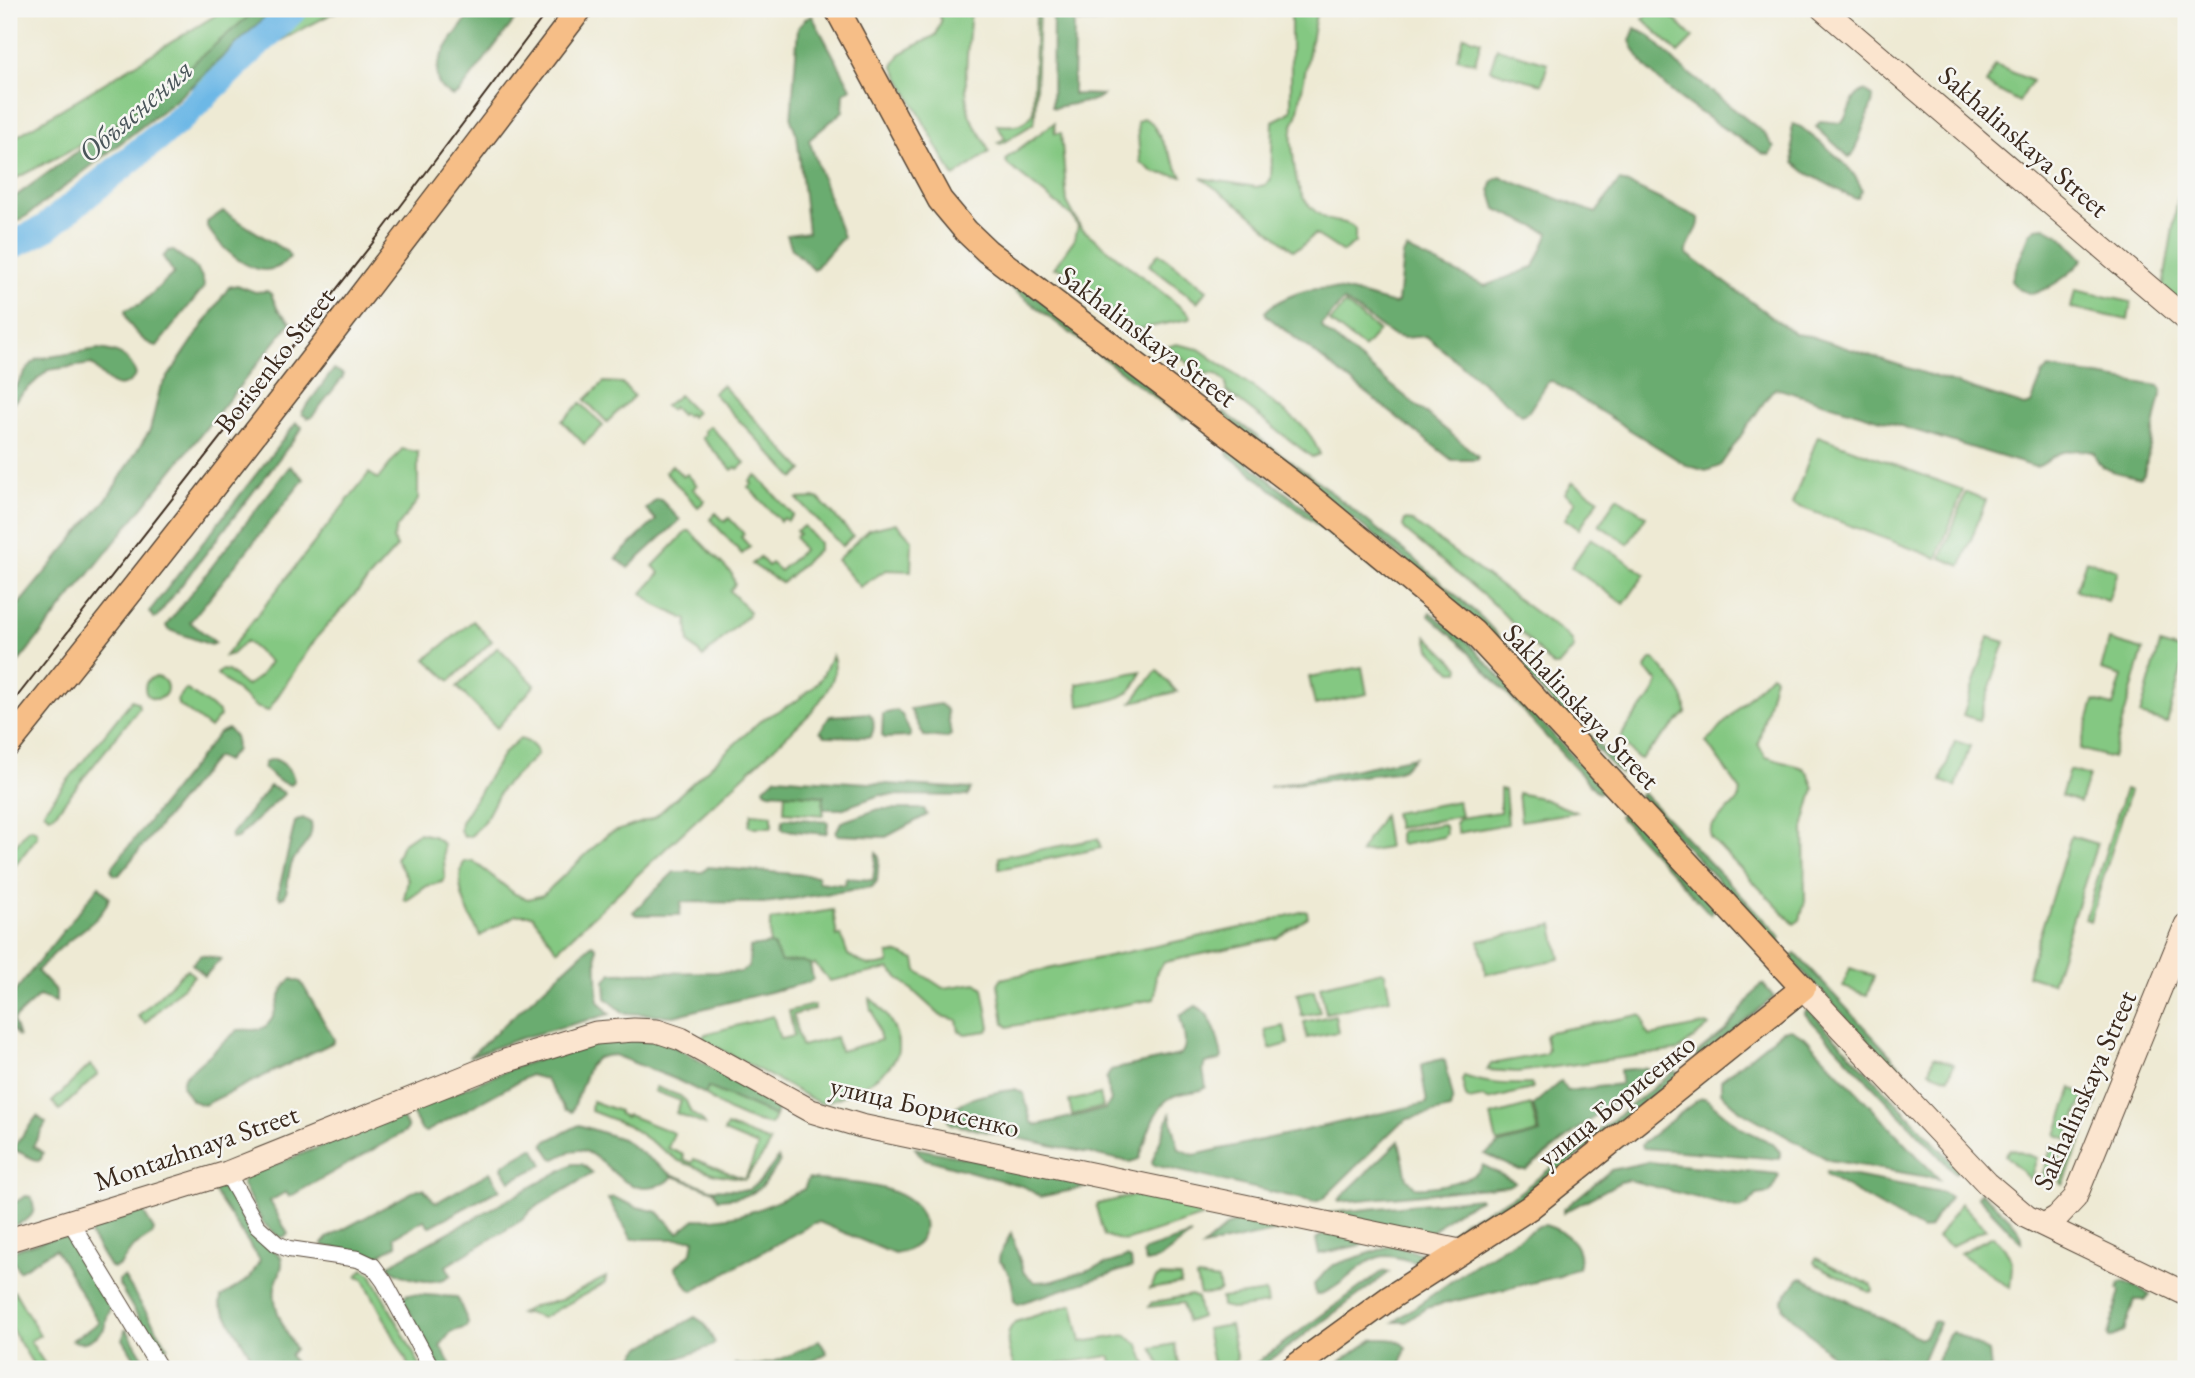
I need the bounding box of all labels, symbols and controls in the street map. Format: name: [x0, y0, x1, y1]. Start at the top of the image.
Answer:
water label: Объяснения: [69, 49, 201, 171]
street label: Sakhalinskaya Street: [1931, 57, 2117, 225]
street label: Sakhalinskaya Street: [1052, 257, 1245, 415]
street label: Borisenko Street: [206, 280, 342, 440]
street label: Sakhalinskaya Street: [1496, 615, 1668, 797]
street label: Sakhalinskaya Street: [2024, 985, 2144, 1195]
street label: улица Борисенко: [1529, 1025, 1703, 1175]
street label: улица Борисенко: [827, 1067, 1023, 1145]
street label: Montazhnaya Street: [89, 1095, 303, 1199]

